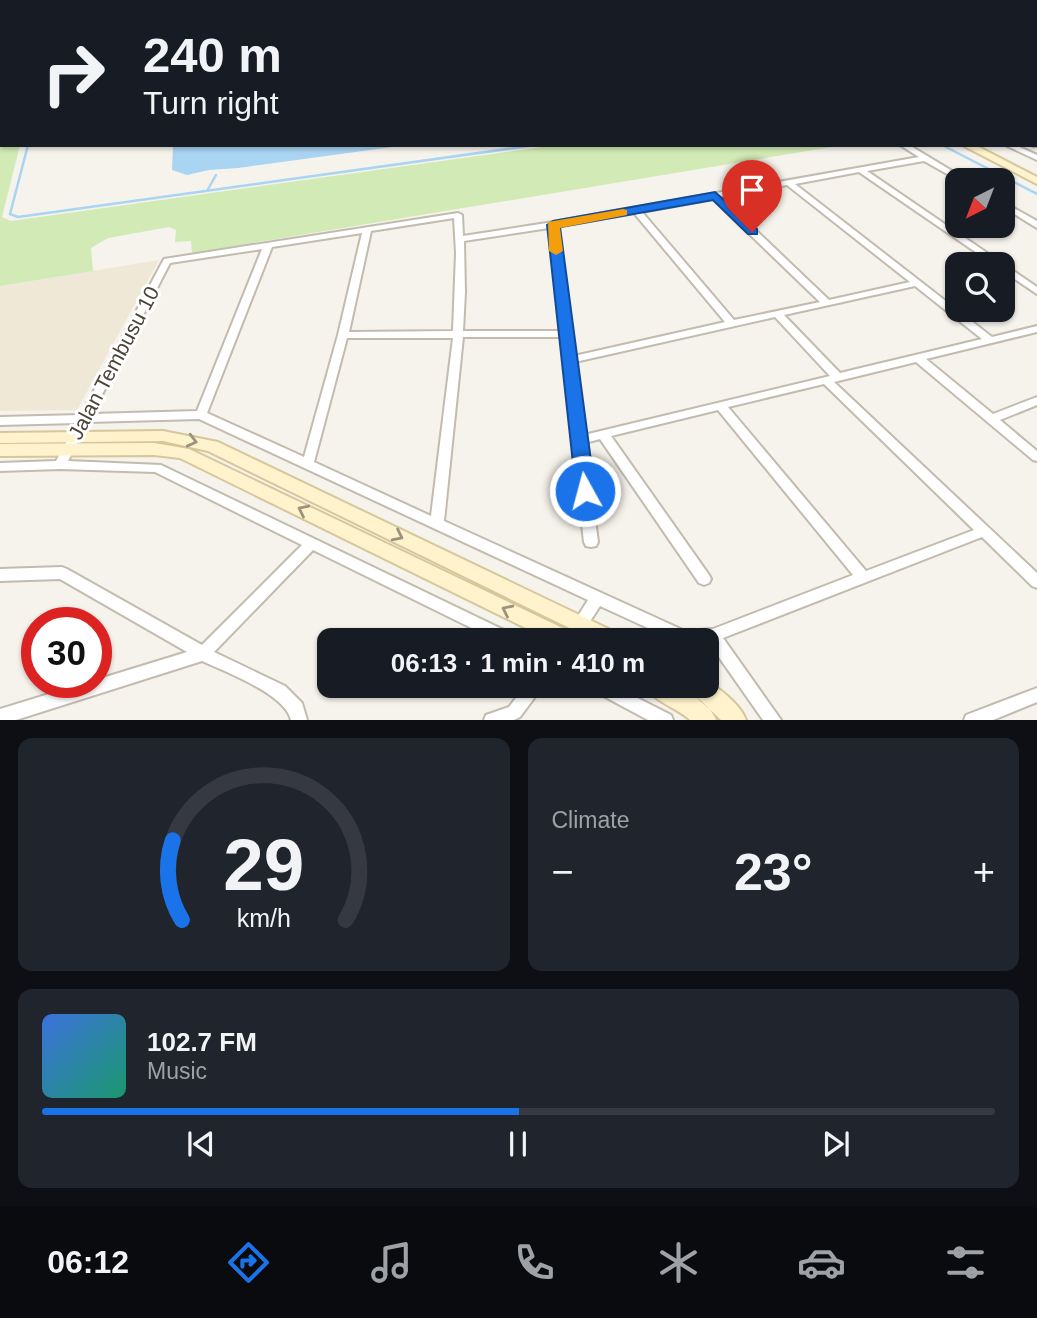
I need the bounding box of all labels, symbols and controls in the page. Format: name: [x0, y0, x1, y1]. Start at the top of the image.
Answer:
icon: right: [28, 28, 119, 119]
text: 240 m: [143, 28, 282, 82]
text: Turn right: [143, 85, 279, 121]
pin: [722, 160, 782, 232]
north arrow: [945, 168, 1015, 238]
map controls: [945, 168, 1015, 322]
icon: arrive: [733, 171, 771, 209]
button: search: [945, 252, 1015, 322]
street label: Jalan Tembusu 10: [63, 282, 164, 443]
one-way arrow: [186, 432, 198, 447]
position arrow: [548, 454, 622, 528]
one-way arrow: [298, 504, 310, 518]
one-way arrow: [391, 528, 403, 542]
one-way arrow: [502, 605, 514, 619]
speed limit sign: 30: [21, 607, 112, 698]
text: 06:13 · 1 min · 410 m: [391, 648, 645, 678]
text: Climate: [552, 807, 629, 833]
text: 29: [223, 825, 304, 906]
text: 23°: [734, 843, 813, 901]
text: −: [552, 851, 574, 893]
text: +: [973, 851, 995, 893]
text: km/h: [237, 904, 291, 932]
text: 102.7 FM: [147, 1027, 257, 1057]
text: Music: [147, 1058, 207, 1084]
icon: previous: [182, 1125, 220, 1163]
icon: pause: [499, 1125, 537, 1163]
icon: next: [817, 1125, 855, 1163]
icon: directions: [224, 1238, 273, 1287]
icon: music: [367, 1238, 416, 1287]
icon: phone: [510, 1238, 559, 1287]
icon: climate: [654, 1238, 703, 1287]
icon: car: [797, 1238, 846, 1287]
icon: filters: [941, 1238, 990, 1287]
text: 06:12: [47, 1244, 129, 1280]

